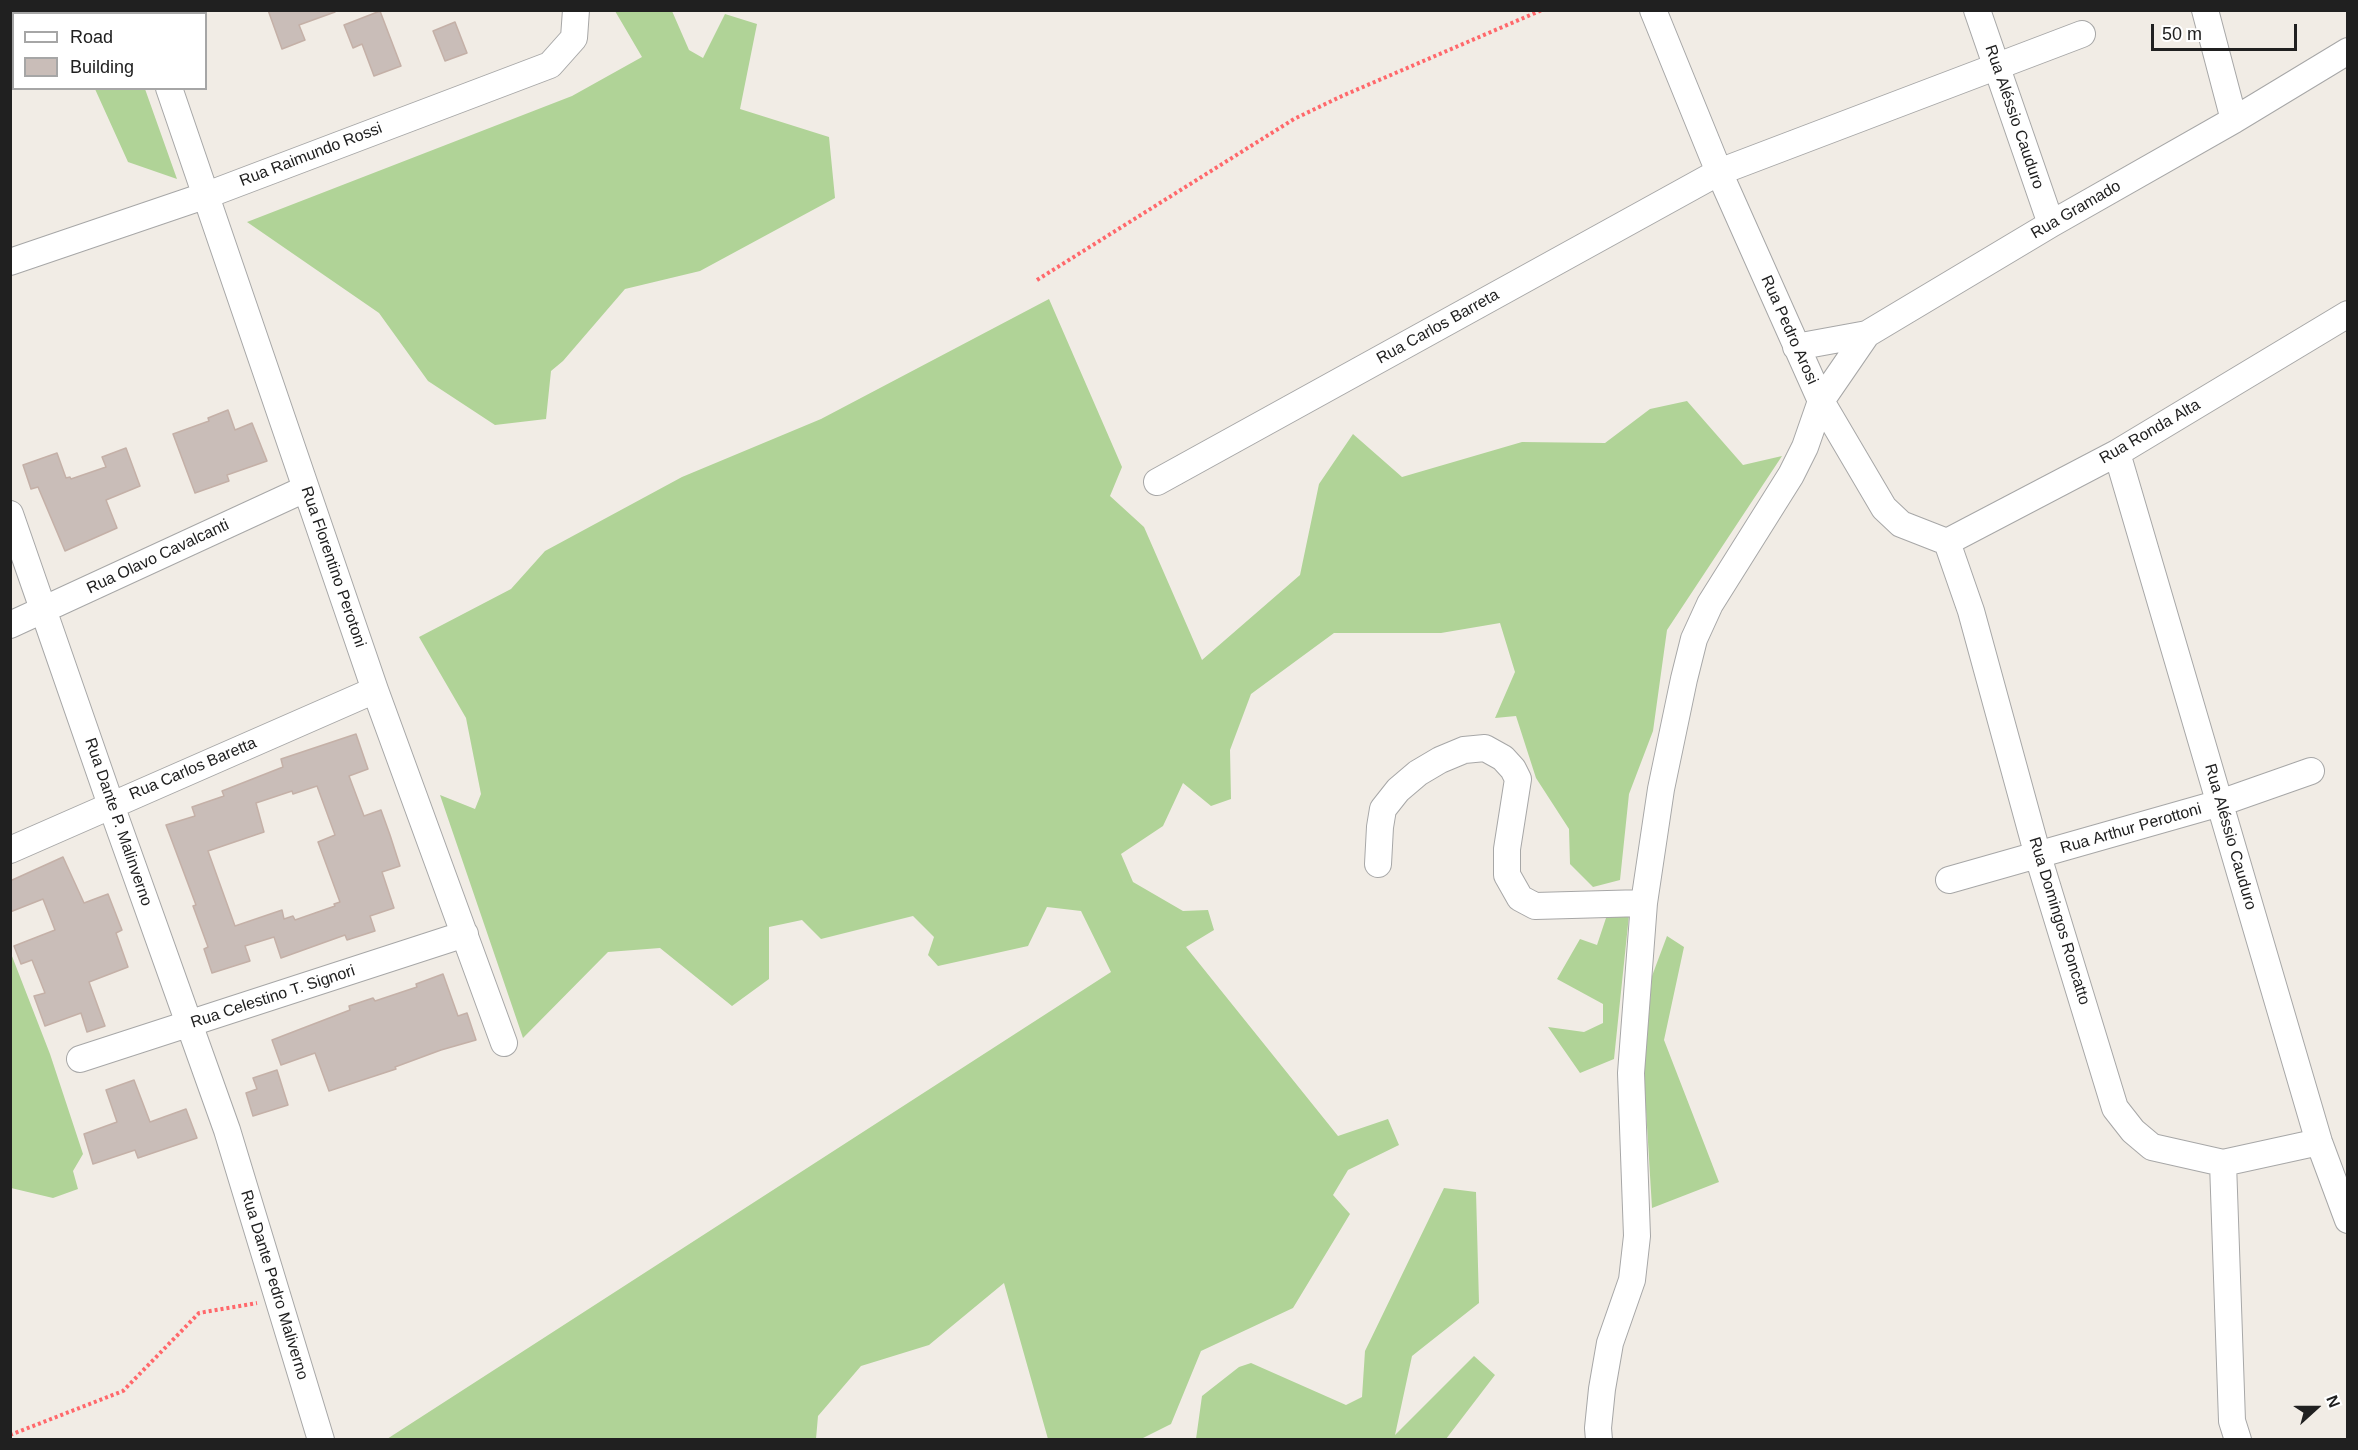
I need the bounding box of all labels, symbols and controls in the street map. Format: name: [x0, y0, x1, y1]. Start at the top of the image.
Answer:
legend: [12, 12, 207, 90]
scale bar: [2154, 12, 2300, 50]
text: 50 m: [2162, 24, 2202, 44]
text: Road: [70, 27, 113, 47]
street label: Rua Aléssio Cauduro: [1980, 42, 2048, 192]
text: Building: [70, 57, 134, 77]
street label: Rua Raimundo Rossi: [237, 119, 385, 191]
street label: Rua Gramado: [2028, 177, 2124, 243]
street label: Rua Pedro Arosi: [1756, 272, 1822, 388]
street label: Rua Carlos Barreta: [1373, 285, 1503, 369]
street label: Rua Ronda Alta: [2096, 395, 2204, 469]
street label: Rua Florentino Perotoni: [296, 484, 370, 650]
street label: Rua Olavo Cavalcanti: [84, 516, 232, 598]
street label: Rua Carlos Baretta: [127, 734, 259, 804]
street label: Rua Dante P. Malinverno: [80, 735, 156, 909]
street label: Rua Aléssio Cauduro: [2200, 762, 2260, 912]
street label: Rua Arthur Perottoni: [2058, 800, 2204, 858]
street label: Rua Domingos Roncatto: [2024, 835, 2094, 1007]
street label: Rua Celestino T. Signori: [188, 961, 358, 1033]
street label: Rua Dante Pedro Maliverno: [236, 1188, 312, 1382]
north arrow: [2286, 1378, 2346, 1438]
text: N: [2323, 1393, 2343, 1410]

